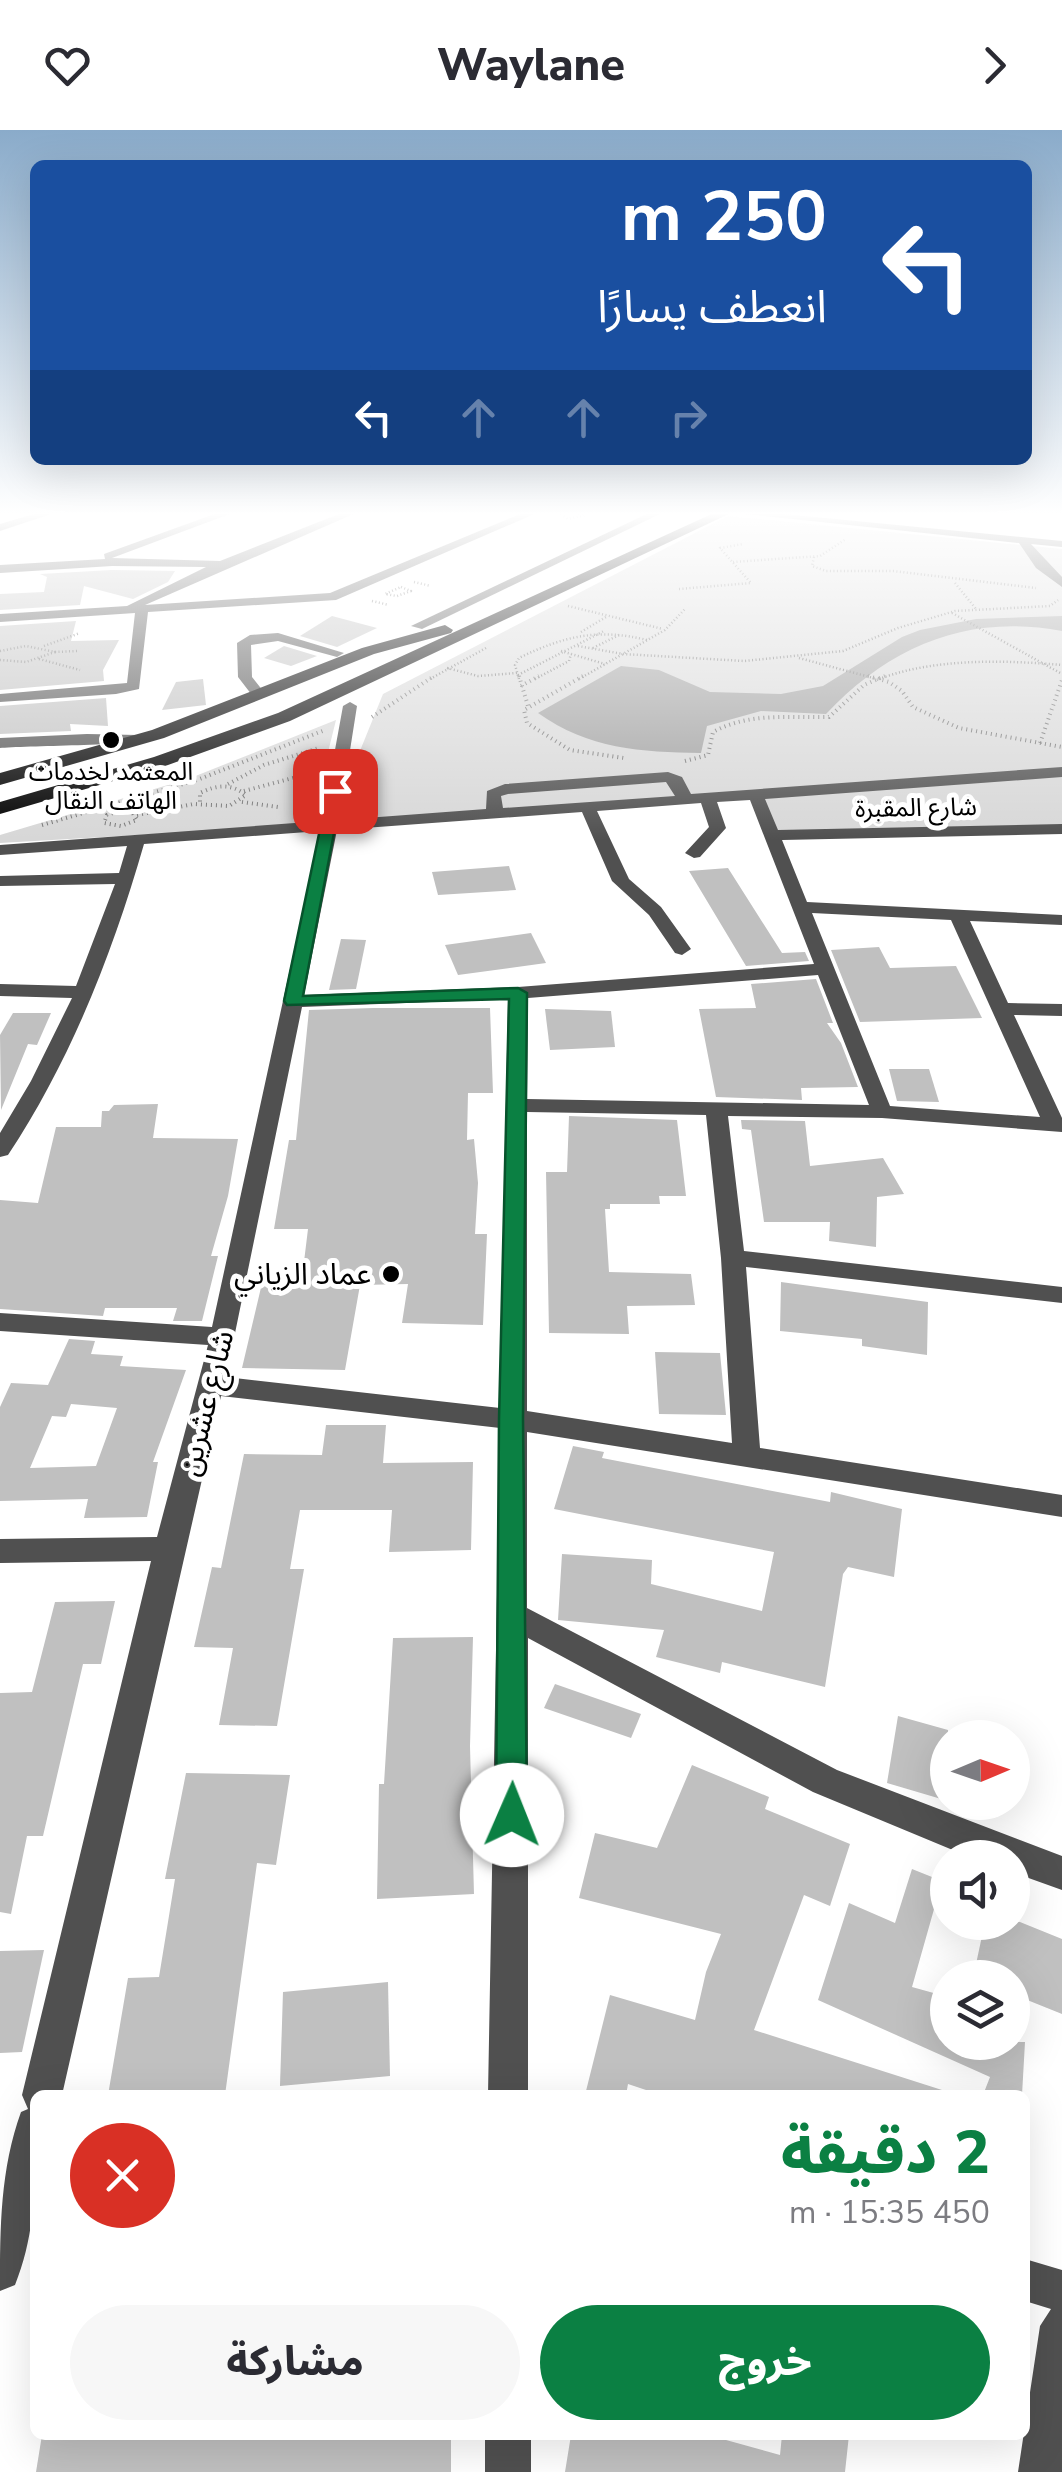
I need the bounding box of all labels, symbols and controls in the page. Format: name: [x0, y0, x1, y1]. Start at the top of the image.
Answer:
text: Waylane: [437, 35, 625, 96]
icon: heart: [40, 38, 95, 93]
icon: forward: [967, 38, 1022, 93]
text: 250 m: [621, 169, 827, 265]
icon: left: [862, 200, 992, 330]
text: انعطف يسارًا: [597, 277, 827, 338]
icon: left: [346, 390, 401, 445]
icon: ahead: [451, 390, 506, 445]
icon: ahead: [556, 390, 611, 445]
icon: right: [661, 390, 716, 445]
marker: المعتمد لخدمات الهاتف النقال: [100, 729, 122, 751]
pin: [293, 749, 378, 834]
place label: المعتمد لخدمات الهاتف النقال: [29, 755, 193, 818]
icon: arrive: [308, 764, 363, 819]
street label: شارع المقبرة: [855, 790, 977, 827]
place label: عماد الزياني: [234, 1254, 371, 1297]
marker: عماد الزياني: [380, 1263, 402, 1285]
street label: شارع عشرين: [169, 1326, 245, 1480]
north arrow: [930, 1720, 1030, 1820]
map controls: [930, 1720, 1030, 2060]
position arrow: [460, 1763, 564, 1867]
button: sound: [930, 1840, 1030, 1940]
button: layers: [930, 1960, 1030, 2060]
text: 2 دقيقة: [781, 2112, 990, 2194]
button: close: [70, 2123, 175, 2228]
text: 450 m · 15:35: [789, 2191, 990, 2234]
button: مشاركة: [70, 2305, 520, 2420]
button: خروج: [540, 2305, 990, 2420]

